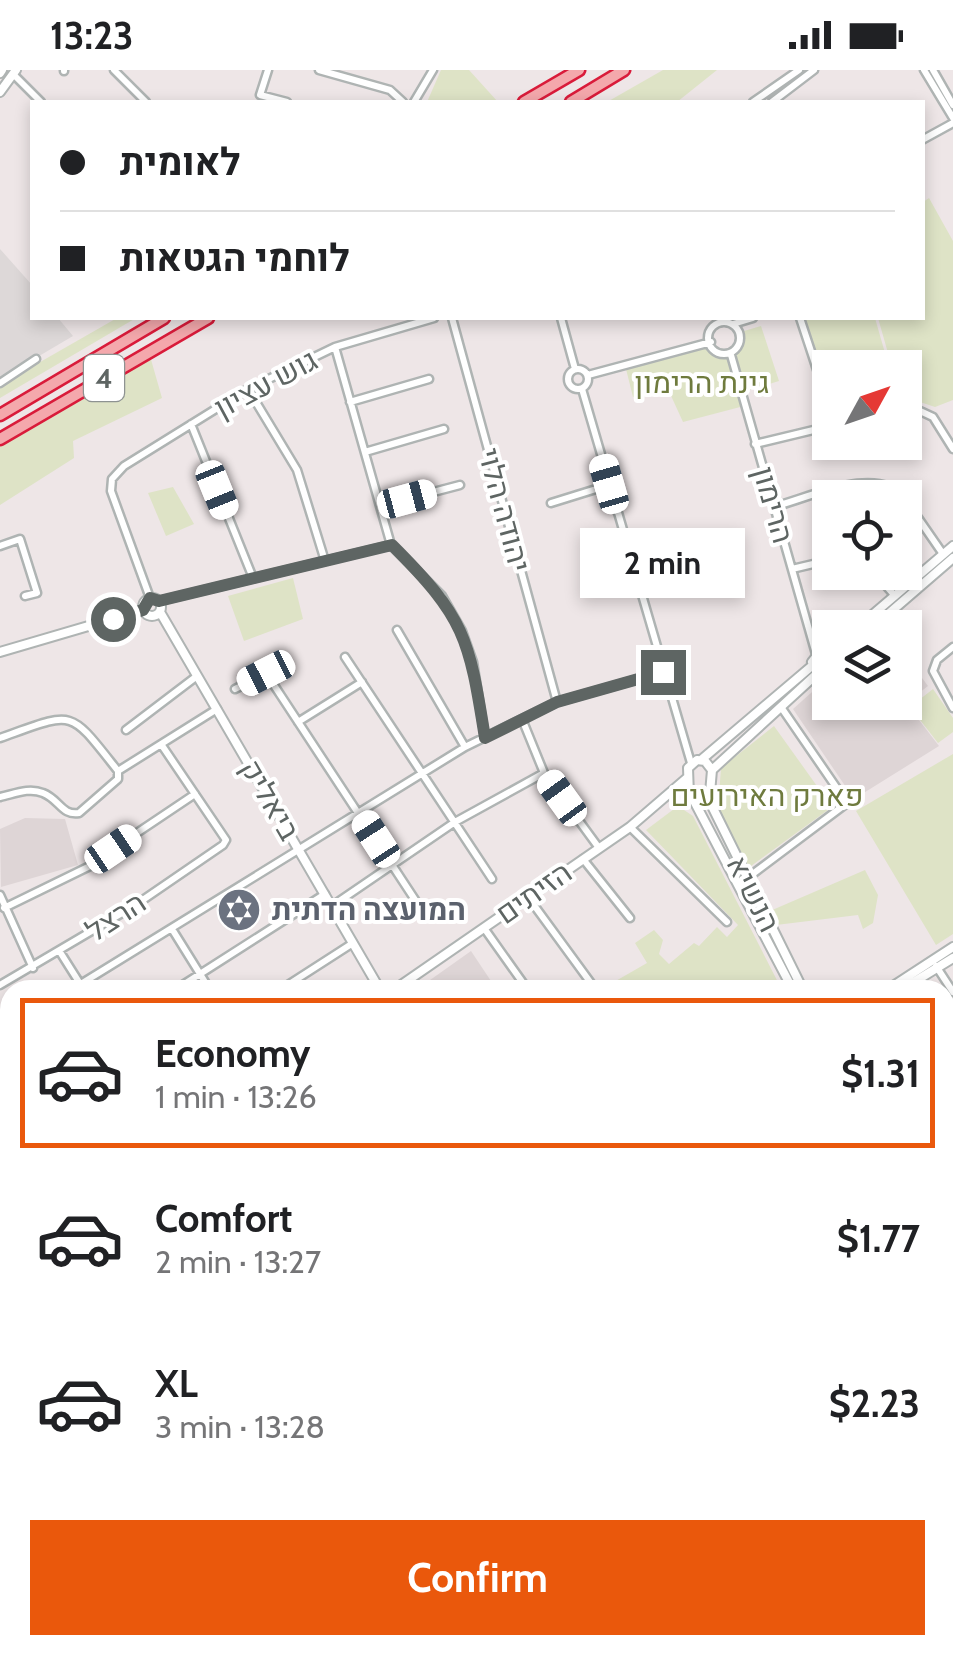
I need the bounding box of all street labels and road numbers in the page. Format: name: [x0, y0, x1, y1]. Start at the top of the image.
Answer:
street label: גוש עציון: [208, 341, 324, 426]
road number: 4: [84, 355, 124, 401]
street label: יהודה הלוי: [470, 444, 539, 576]
street label: הרימון: [745, 462, 802, 547]
street label: ביאליק: [233, 753, 308, 847]
street label: הנשיא: [719, 849, 788, 938]
street label: הזיתים: [489, 853, 579, 932]
street label: הרצל: [79, 884, 153, 950]

